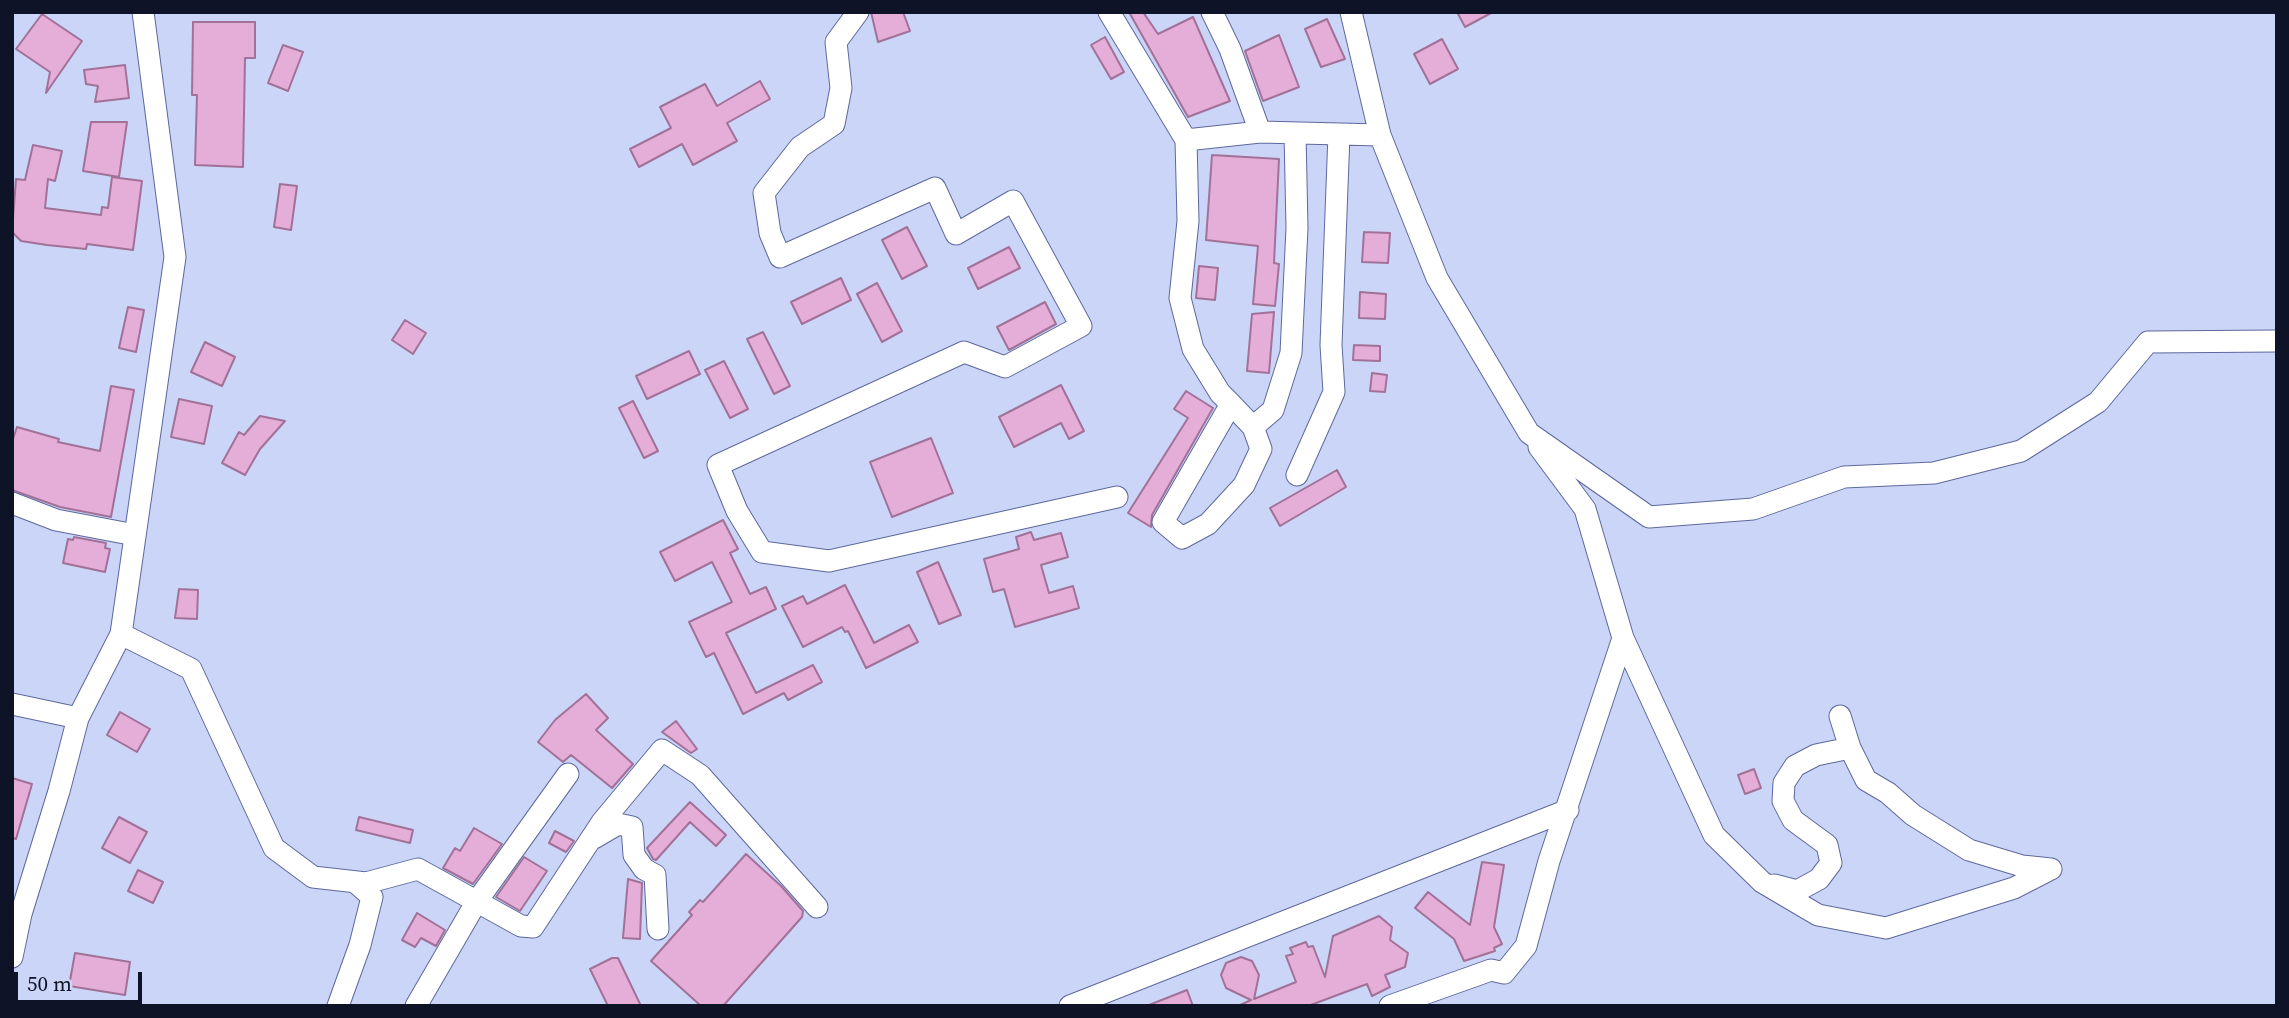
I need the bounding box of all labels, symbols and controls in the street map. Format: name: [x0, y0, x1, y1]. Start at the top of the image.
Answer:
scale bar: [18, 958, 145, 1002]
text: 50 m: [27, 969, 72, 998]

